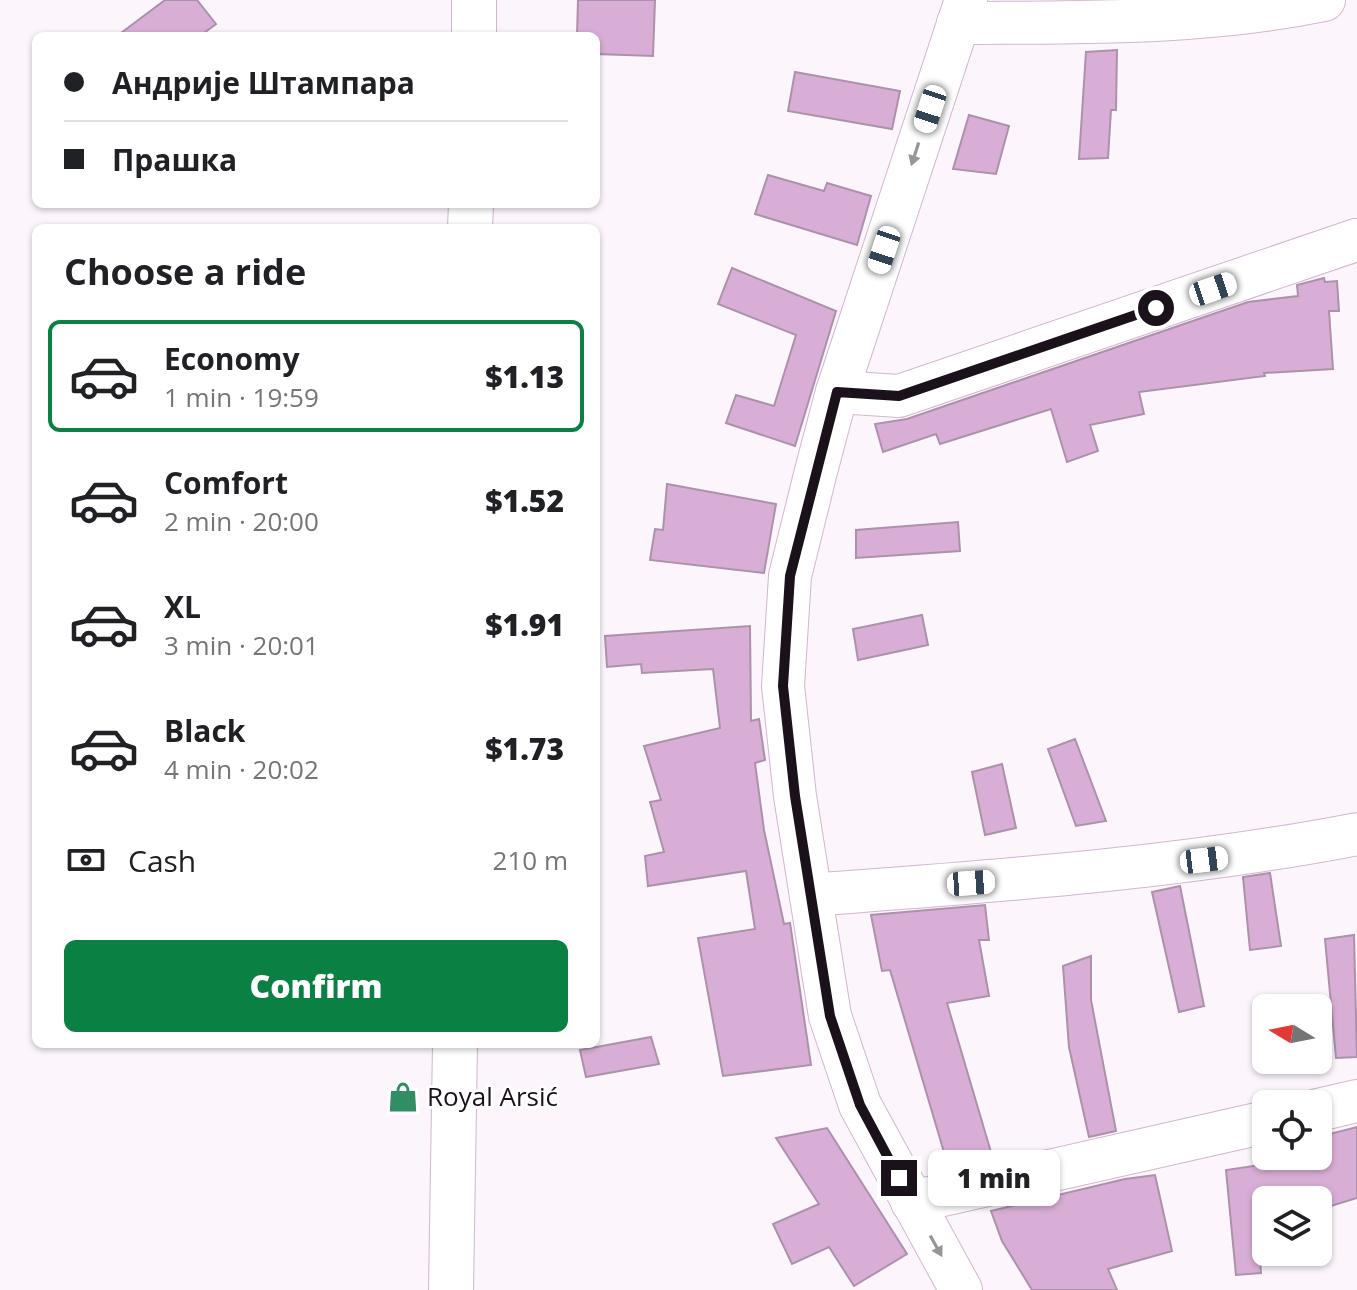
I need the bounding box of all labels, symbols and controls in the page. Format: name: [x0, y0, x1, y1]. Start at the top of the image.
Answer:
text: Андрије Штампара: [112, 62, 415, 103]
car: [911, 82, 949, 136]
text: Прашка: [112, 139, 237, 180]
one-way arrow: [908, 142, 921, 166]
car: [865, 223, 903, 277]
text: Choose a ride: [64, 247, 306, 296]
car: [1186, 270, 1240, 308]
route start: [1138, 290, 1174, 326]
text: Economy: [164, 338, 300, 379]
icon: car: [68, 340, 140, 412]
text: $1.13: [485, 356, 564, 397]
text: 1 min · 19:59: [164, 379, 319, 415]
text: Comfort: [164, 462, 288, 503]
icon: car: [68, 464, 140, 536]
text: $1.52: [485, 480, 564, 521]
text: 2 min · 20:00: [164, 503, 319, 539]
text: XL: [164, 586, 201, 627]
icon: car: [68, 588, 140, 660]
text: $1.91: [485, 604, 564, 645]
text: 3 min · 20:01: [164, 627, 319, 663]
text: Black: [164, 710, 245, 751]
icon: car: [68, 712, 140, 784]
text: $1.73: [485, 728, 564, 769]
text: 4 min · 20:02: [164, 751, 319, 787]
icon: cash: [64, 838, 108, 882]
text: Cash: [128, 840, 196, 881]
text: 210 m: [493, 842, 568, 878]
car: [1179, 845, 1229, 875]
car: [946, 869, 996, 897]
button: Confirm: [64, 940, 568, 1032]
north arrow: [1252, 994, 1332, 1074]
map controls: [1252, 994, 1332, 1266]
place label: Royal Arsić: [427, 1078, 558, 1114]
shop icon: Royal Arsić: [386, 1080, 420, 1114]
button: locate: [1252, 1090, 1332, 1170]
callout: 1 min: [927, 1150, 1059, 1206]
route end: [881, 1160, 917, 1196]
text: 1 min: [957, 1160, 1031, 1196]
button: layers: [1252, 1186, 1332, 1266]
one-way arrow: [929, 1235, 943, 1257]

